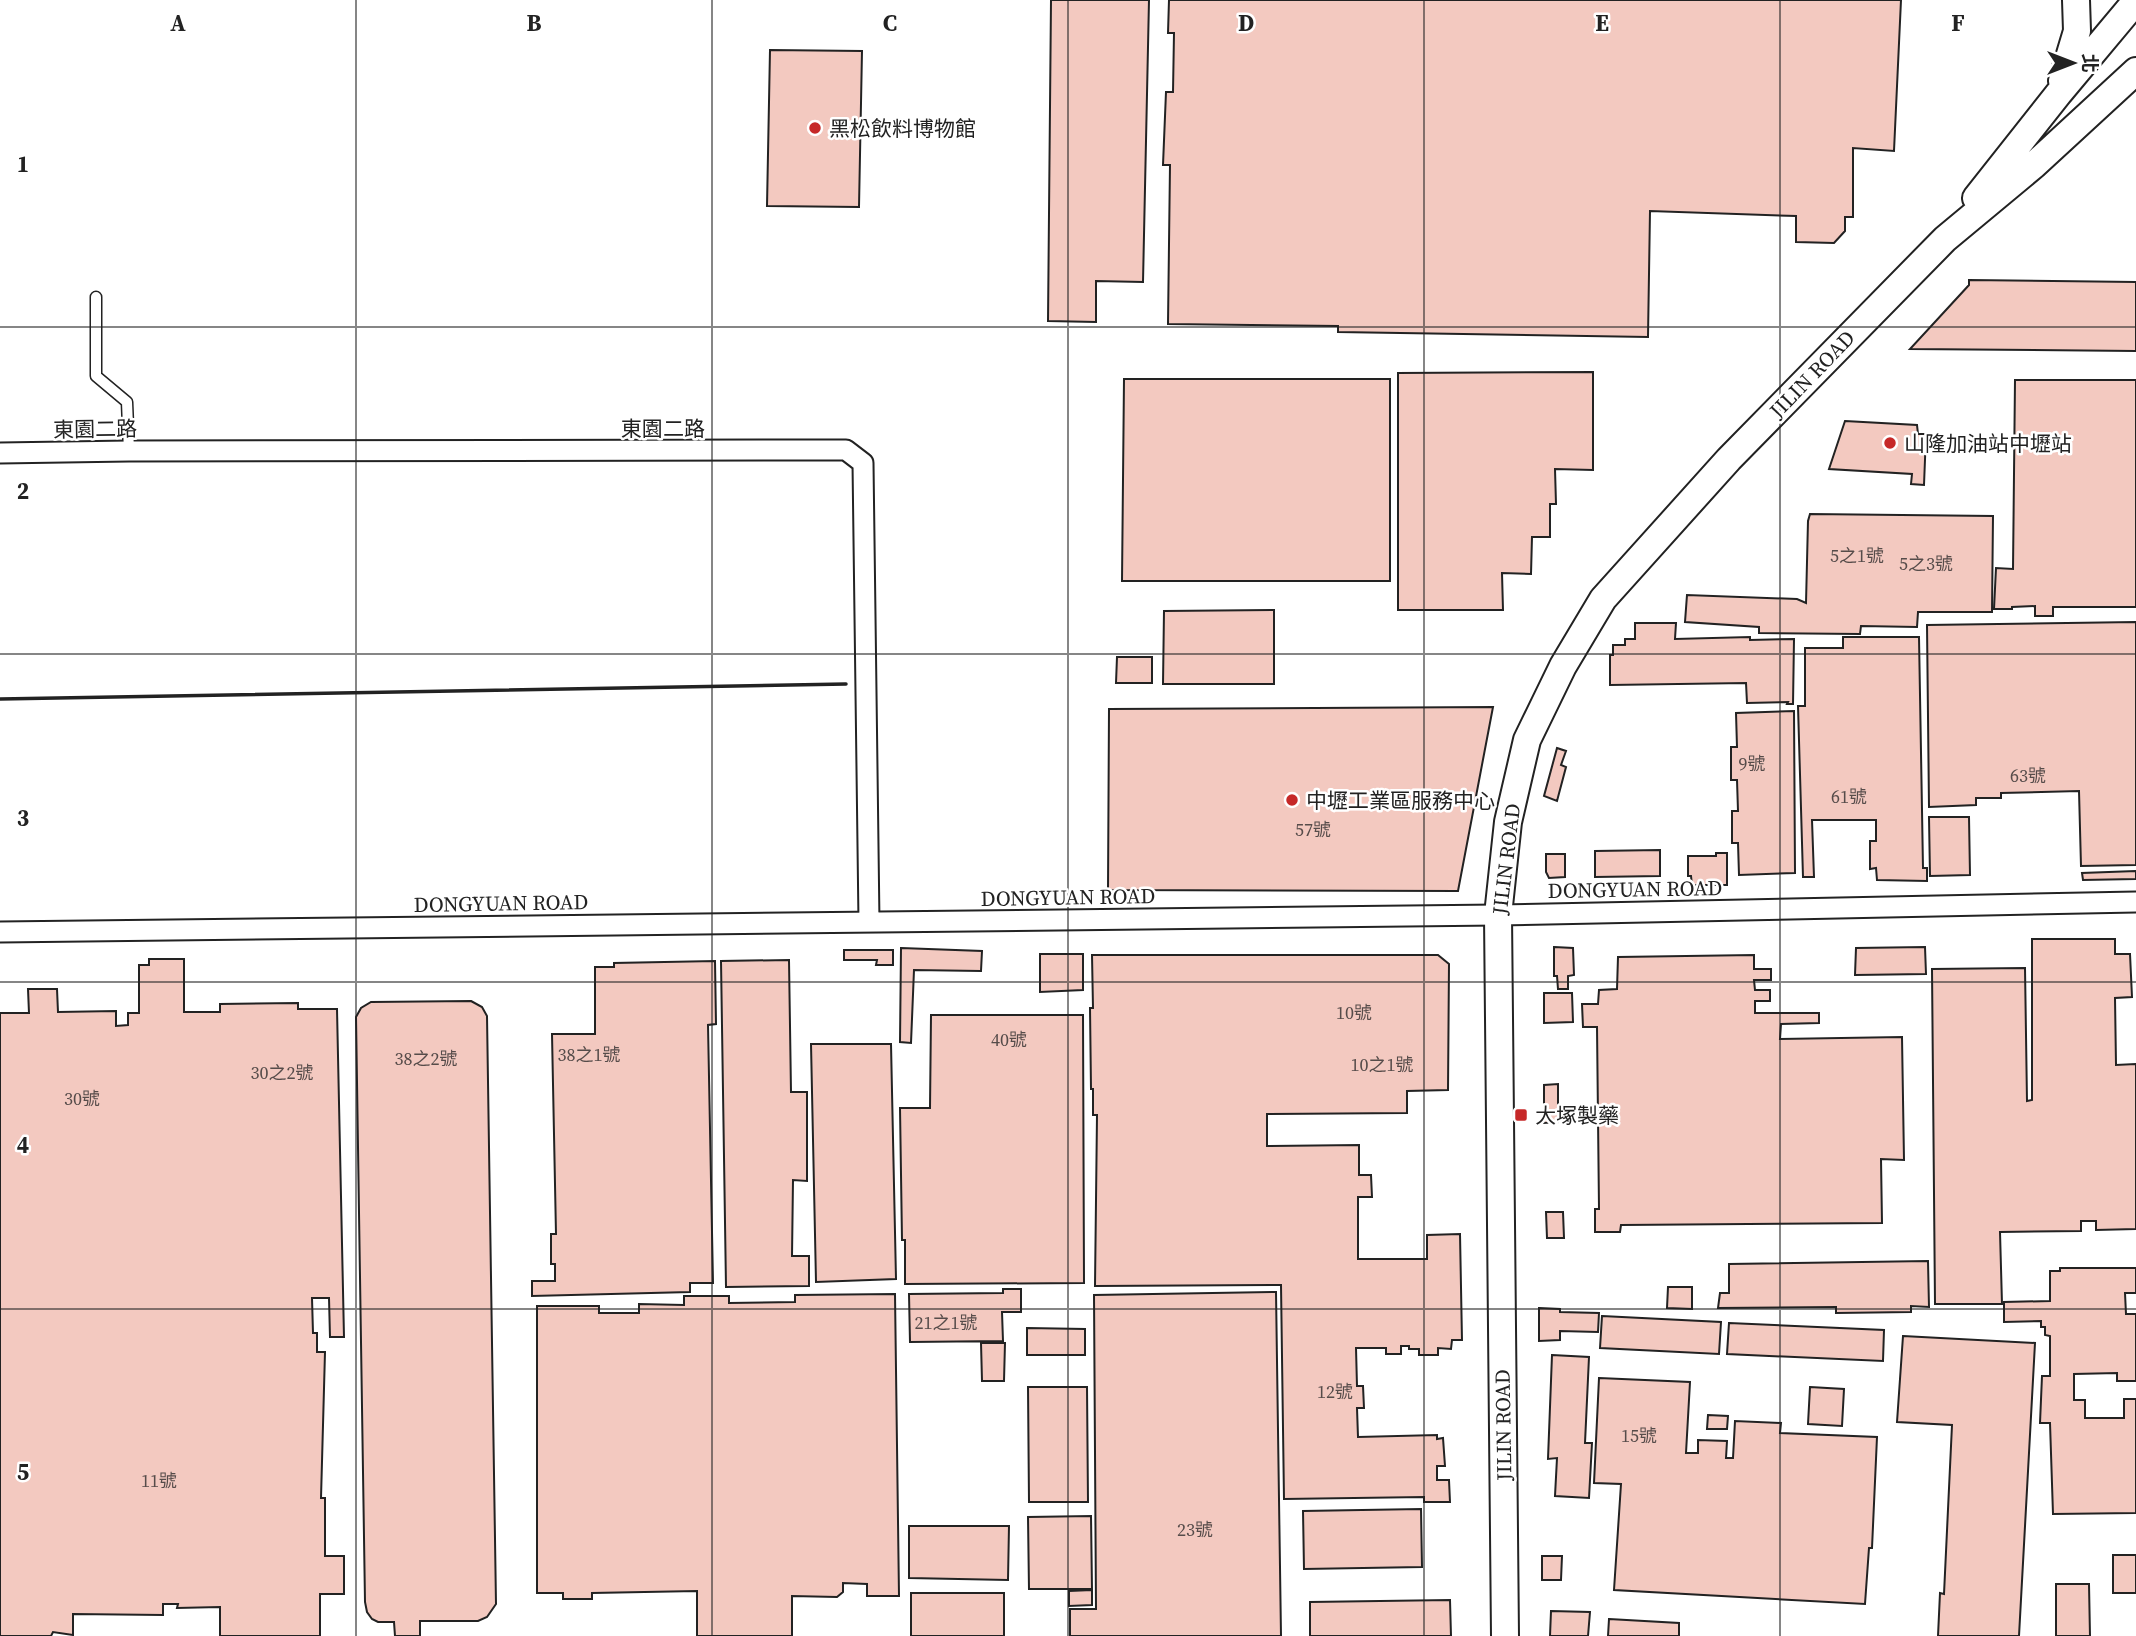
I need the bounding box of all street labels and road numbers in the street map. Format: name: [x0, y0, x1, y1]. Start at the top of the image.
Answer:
street label: JILIN ROAD: [1762, 324, 1861, 425]
street label: 東園二路: [53, 414, 137, 444]
street label: 東園二路: [621, 414, 705, 443]
street label: JILIN ROAD: [1485, 802, 1527, 917]
street label: DONGYUAN ROAD: [1547, 873, 1723, 905]
street label: DONGYUAN ROAD: [980, 881, 1156, 913]
street label: DONGYUAN ROAD: [413, 887, 589, 919]
street label: JILIN ROAD: [1488, 1369, 1518, 1482]

